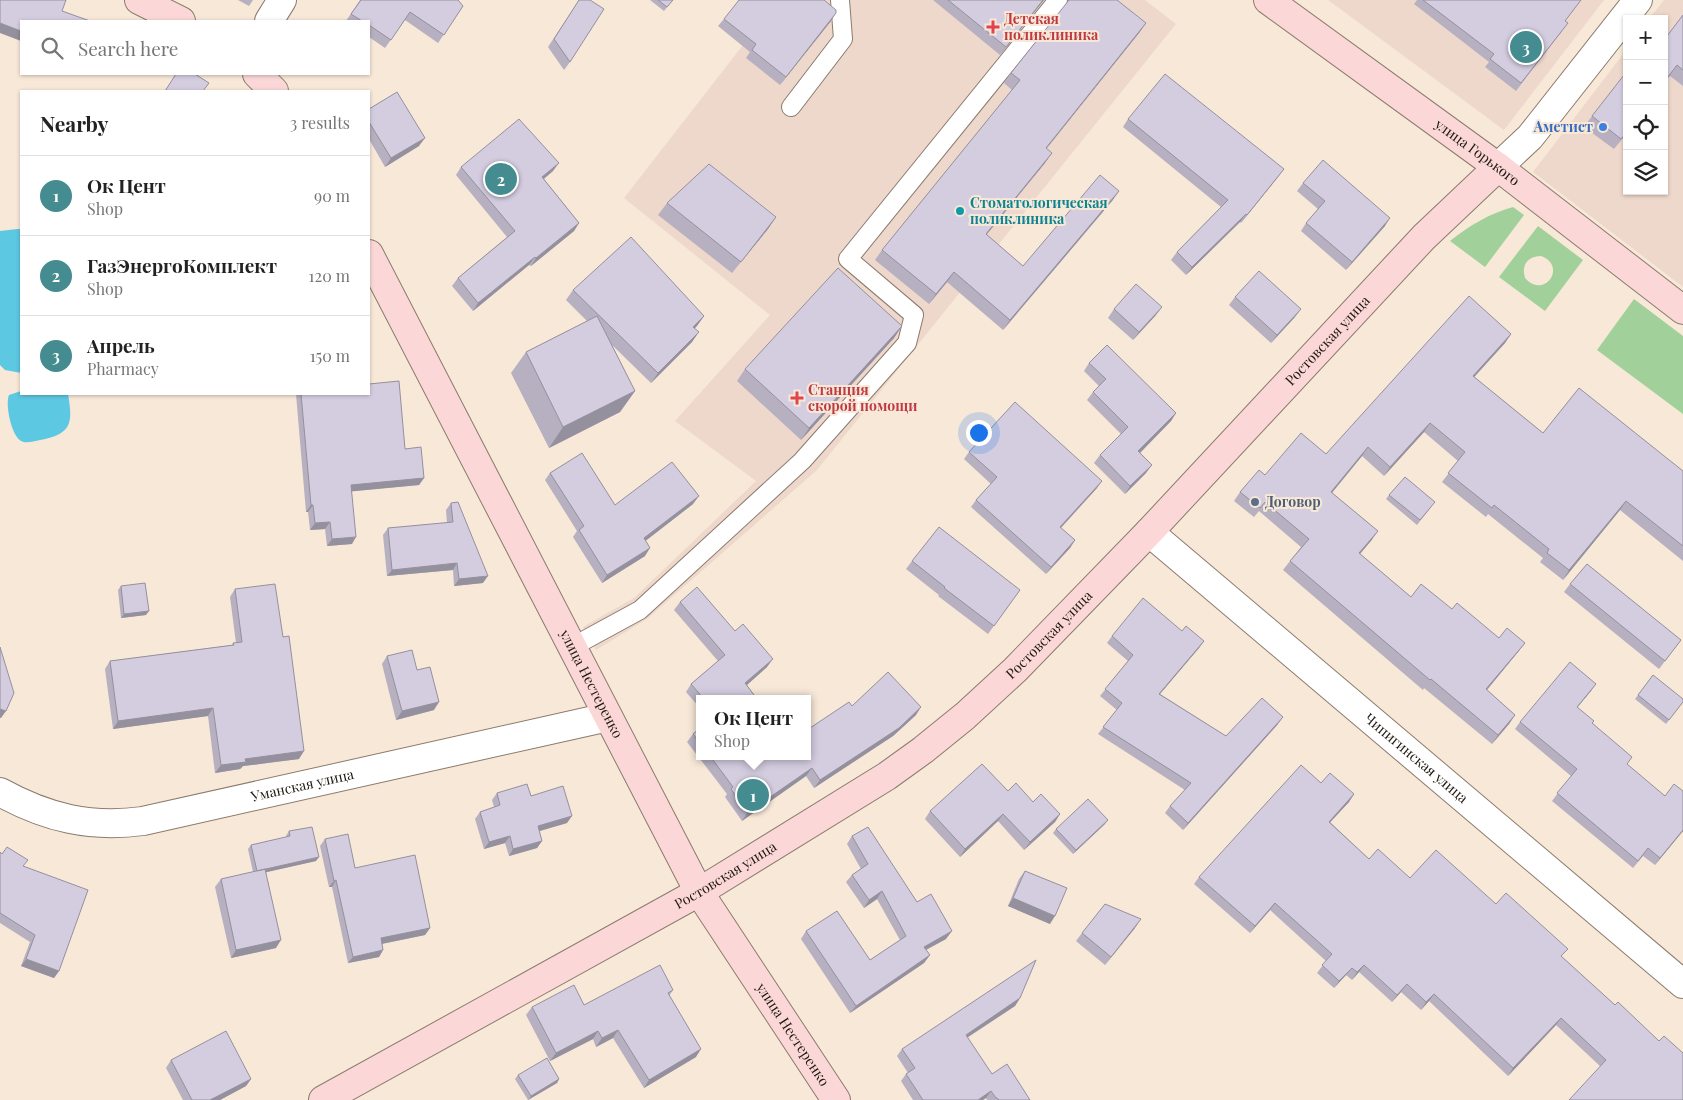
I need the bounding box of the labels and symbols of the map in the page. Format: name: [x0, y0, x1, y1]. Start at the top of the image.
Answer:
place label: Детская поликлиника: [1004, 9, 1099, 44]
marker: Детская поликлиника: [986, 20, 1000, 34]
pin: 3: [1510, 28, 1542, 66]
street label: улица Горького: [1431, 114, 1524, 190]
place label: Аметист: [1533, 117, 1593, 136]
marker: Аметист: [1597, 121, 1609, 133]
pin: 2: [485, 160, 517, 198]
place label: Стоматологическая поликлиника: [970, 193, 1108, 228]
marker: Стоматологическая поликлиника: [954, 205, 966, 217]
street label: Ростовская улица: [1280, 291, 1374, 389]
place label: Станция скорой помощи: [808, 380, 917, 415]
marker: Станция скорой помощи: [790, 391, 804, 405]
your location: [966, 420, 992, 446]
place label: Договор: [1265, 492, 1321, 511]
marker: Договор: [1249, 496, 1261, 508]
street label: Ростовская улица: [1001, 586, 1096, 683]
street label: улица Нестеренко: [555, 625, 628, 741]
street label: Чипигинская улица: [1361, 708, 1472, 807]
street label: Уманская улица: [248, 764, 356, 806]
pin: 1: [737, 776, 769, 814]
street label: Ростовская улица: [671, 836, 780, 913]
street label: улица Нестеренко: [752, 978, 834, 1090]

